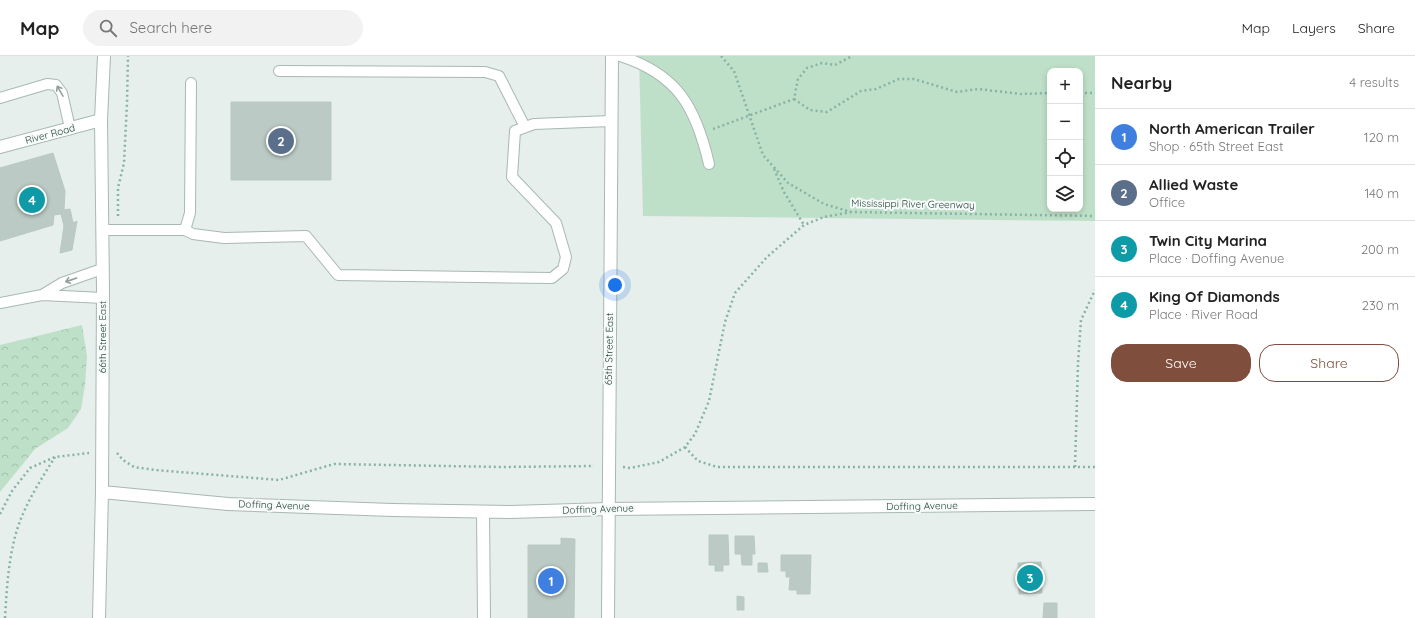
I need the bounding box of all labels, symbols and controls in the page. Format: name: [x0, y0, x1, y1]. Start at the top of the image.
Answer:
search box: [83, 10, 363, 46]
text: Map: [20, 16, 59, 40]
icon: search: [97, 17, 119, 39]
text: Search here: [129, 18, 212, 37]
text: Map: [1241, 19, 1270, 37]
text: Layers: [1292, 19, 1336, 37]
text: Share: [1358, 19, 1395, 37]
map controls: [1047, 68, 1083, 212]
button: +: [1047, 68, 1083, 104]
text: Nearby: [1111, 72, 1172, 93]
text: 4 results: [1349, 74, 1399, 90]
one-way arrow: [55, 85, 63, 97]
button: −: [1047, 104, 1083, 140]
text: North American Trailer: [1149, 119, 1315, 138]
street label: River Road: [24, 121, 76, 147]
pin: 2: [268, 126, 294, 156]
text: 1: [1121, 129, 1127, 145]
text: 120 m: [1364, 129, 1399, 145]
text: Shop · 65th Street East: [1149, 138, 1283, 154]
button: locate: [1047, 140, 1083, 176]
text: Allied Waste: [1149, 175, 1238, 194]
button: layers: [1047, 176, 1083, 212]
pin: 4: [19, 185, 45, 215]
text: 2: [1120, 185, 1128, 201]
text: 140 m: [1364, 185, 1399, 201]
text: Office: [1149, 194, 1185, 210]
street label: Mississippi River Greenway: [851, 196, 975, 212]
text: Twin City Marina: [1149, 231, 1267, 250]
text: 3: [1121, 241, 1127, 257]
text: 200 m: [1361, 241, 1399, 257]
text: Place · Doffing Avenue: [1149, 250, 1284, 266]
your location: [605, 275, 625, 295]
one-way arrow: [66, 276, 78, 284]
text: King Of Diamonds: [1149, 287, 1280, 306]
text: 4: [1120, 297, 1128, 313]
text: 230 m: [1362, 297, 1399, 313]
street label: 66th Street East: [96, 300, 109, 373]
text: Place · River Road: [1149, 306, 1258, 322]
street label: 65th Street East: [602, 312, 616, 385]
button: Save: [1111, 344, 1251, 382]
button: Share: [1259, 344, 1399, 382]
street label: Doffing Avenue: [238, 497, 310, 513]
street label: Doffing Avenue: [886, 499, 958, 513]
street label: Doffing Avenue: [562, 501, 634, 517]
pin: 3: [1017, 563, 1043, 593]
pin: 1: [538, 566, 564, 596]

